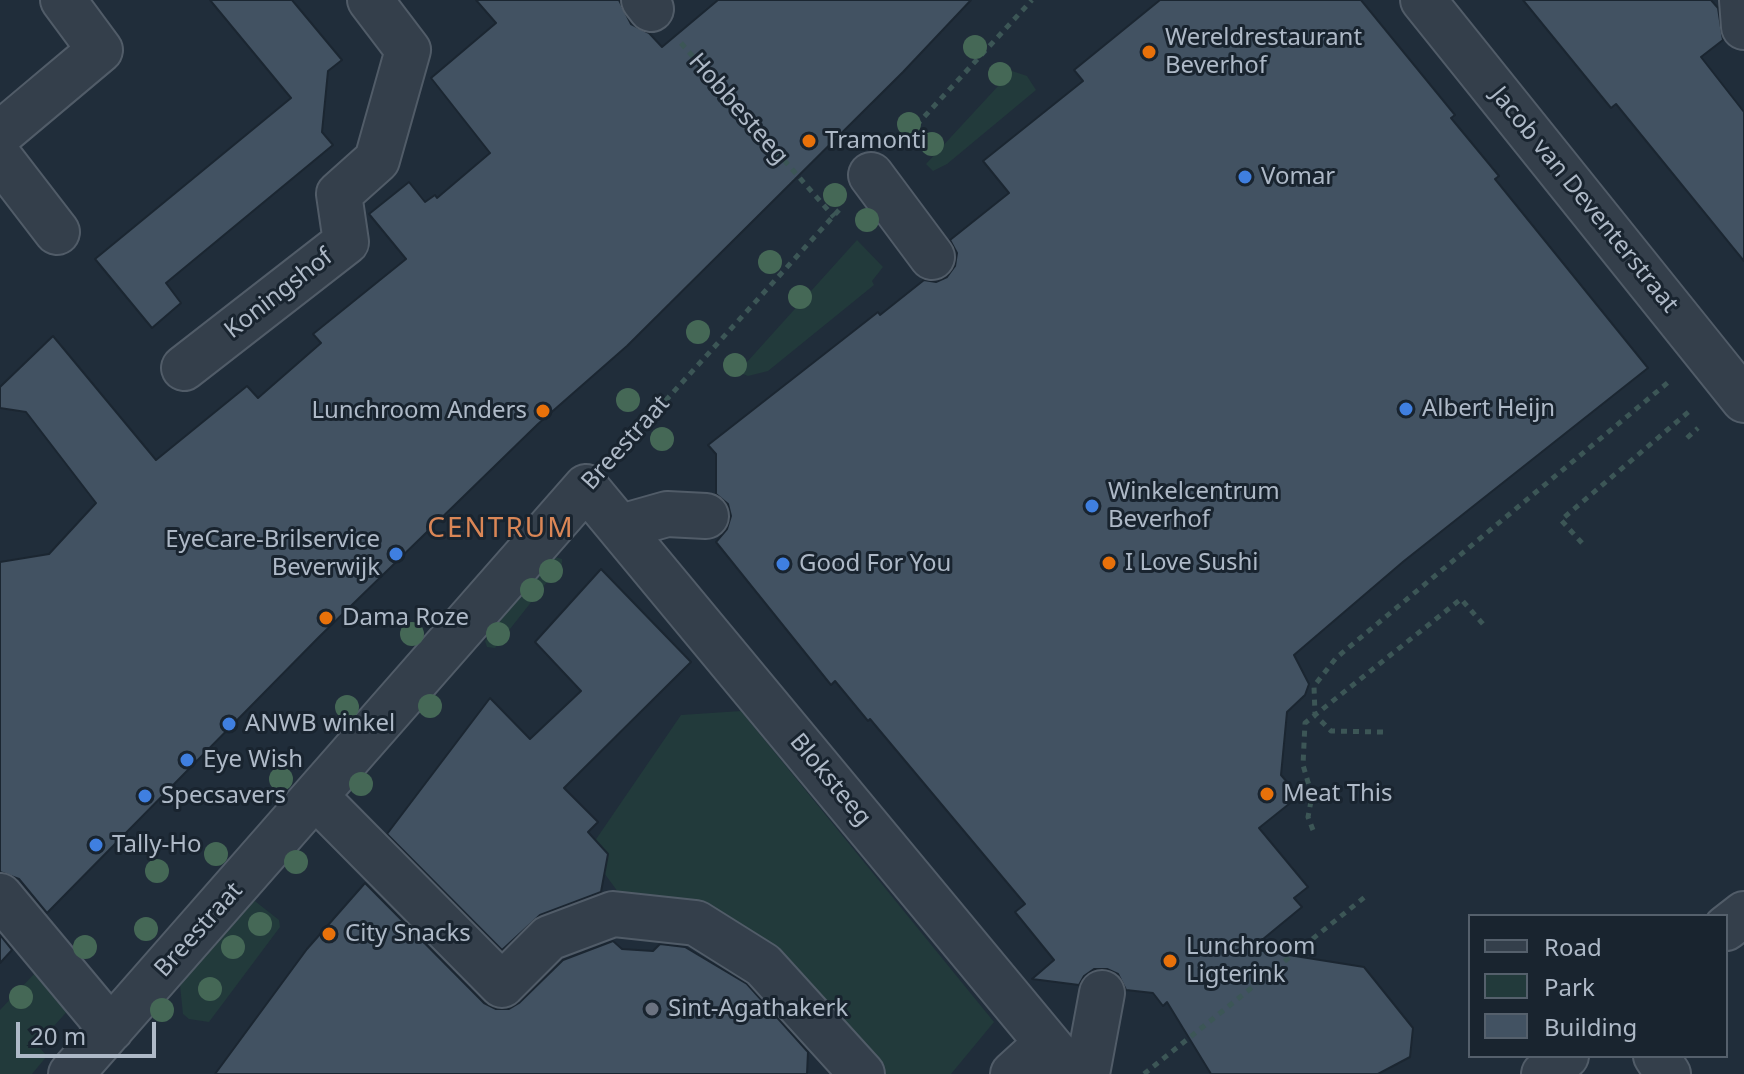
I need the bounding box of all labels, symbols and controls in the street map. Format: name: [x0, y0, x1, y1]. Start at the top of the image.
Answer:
place label: Wereldrestaurant Beverhof: [1165, 24, 1362, 80]
marker: Wereldrestaurant Beverhof: [1140, 43, 1158, 61]
street label: Hobbesteeg: [682, 48, 794, 170]
street label: Jacob van Deventerstraat: [1484, 81, 1684, 319]
place label: Tramonti: [825, 127, 927, 155]
marker: Tramonti: [800, 132, 818, 150]
place label: Vomar: [1261, 163, 1335, 191]
marker: Vomar: [1236, 168, 1254, 186]
street label: Koningshof: [219, 243, 339, 345]
street label: Breestraat: [576, 390, 676, 496]
place label: Albert Heijn: [1422, 395, 1555, 423]
place label: Lunchroom Anders: [311, 397, 527, 425]
marker: Albert Heijn: [1397, 400, 1415, 418]
marker: Lunchroom Anders: [534, 402, 552, 420]
place label: Winkelcentrum Beverhof: [1108, 478, 1280, 534]
marker: Winkelcentrum Beverhof: [1083, 497, 1101, 515]
district label: CENTRUM: [427, 512, 575, 546]
place label: EyeCare-Brilservice Beverwijk: [165, 526, 380, 582]
marker: EyeCare-Brilservice Beverwijk: [387, 545, 405, 563]
place label: I Love Sushi: [1125, 549, 1258, 577]
place label: Good For You: [799, 550, 951, 578]
marker: I Love Sushi: [1100, 554, 1118, 572]
marker: Good For You: [774, 555, 792, 573]
place label: Dama Roze: [342, 604, 469, 632]
marker: Dama Roze: [317, 609, 335, 627]
place label: ANWB winkel: [245, 710, 395, 738]
marker: ANWB winkel: [220, 715, 238, 733]
street label: Bloksteeg: [783, 728, 877, 832]
place label: Eye Wish: [203, 746, 303, 774]
marker: Eye Wish: [178, 751, 196, 769]
place label: Meat This: [1283, 780, 1393, 808]
place label: Specsavers: [161, 782, 286, 810]
marker: Meat This: [1258, 785, 1276, 803]
marker: Specsavers: [136, 787, 154, 805]
place label: Tally-Ho: [112, 831, 202, 859]
marker: Tally-Ho: [87, 836, 105, 854]
street label: Breestraat: [149, 877, 249, 983]
legend: [1468, 914, 1728, 1058]
place label: City Snacks: [345, 920, 471, 948]
marker: City Snacks: [320, 925, 338, 943]
text: Road: [1544, 930, 1602, 963]
place label: Lunchroom Ligterink: [1186, 933, 1316, 989]
marker: Lunchroom Ligterink: [1161, 952, 1179, 970]
text: Park: [1544, 970, 1595, 1003]
place label: Sint-Agathakerk: [668, 995, 848, 1023]
marker: Sint-Agathakerk: [643, 1000, 661, 1018]
scale bar: [20, 1006, 160, 1056]
text: Building: [1544, 1010, 1637, 1043]
text: 20 m: [30, 1019, 86, 1052]

